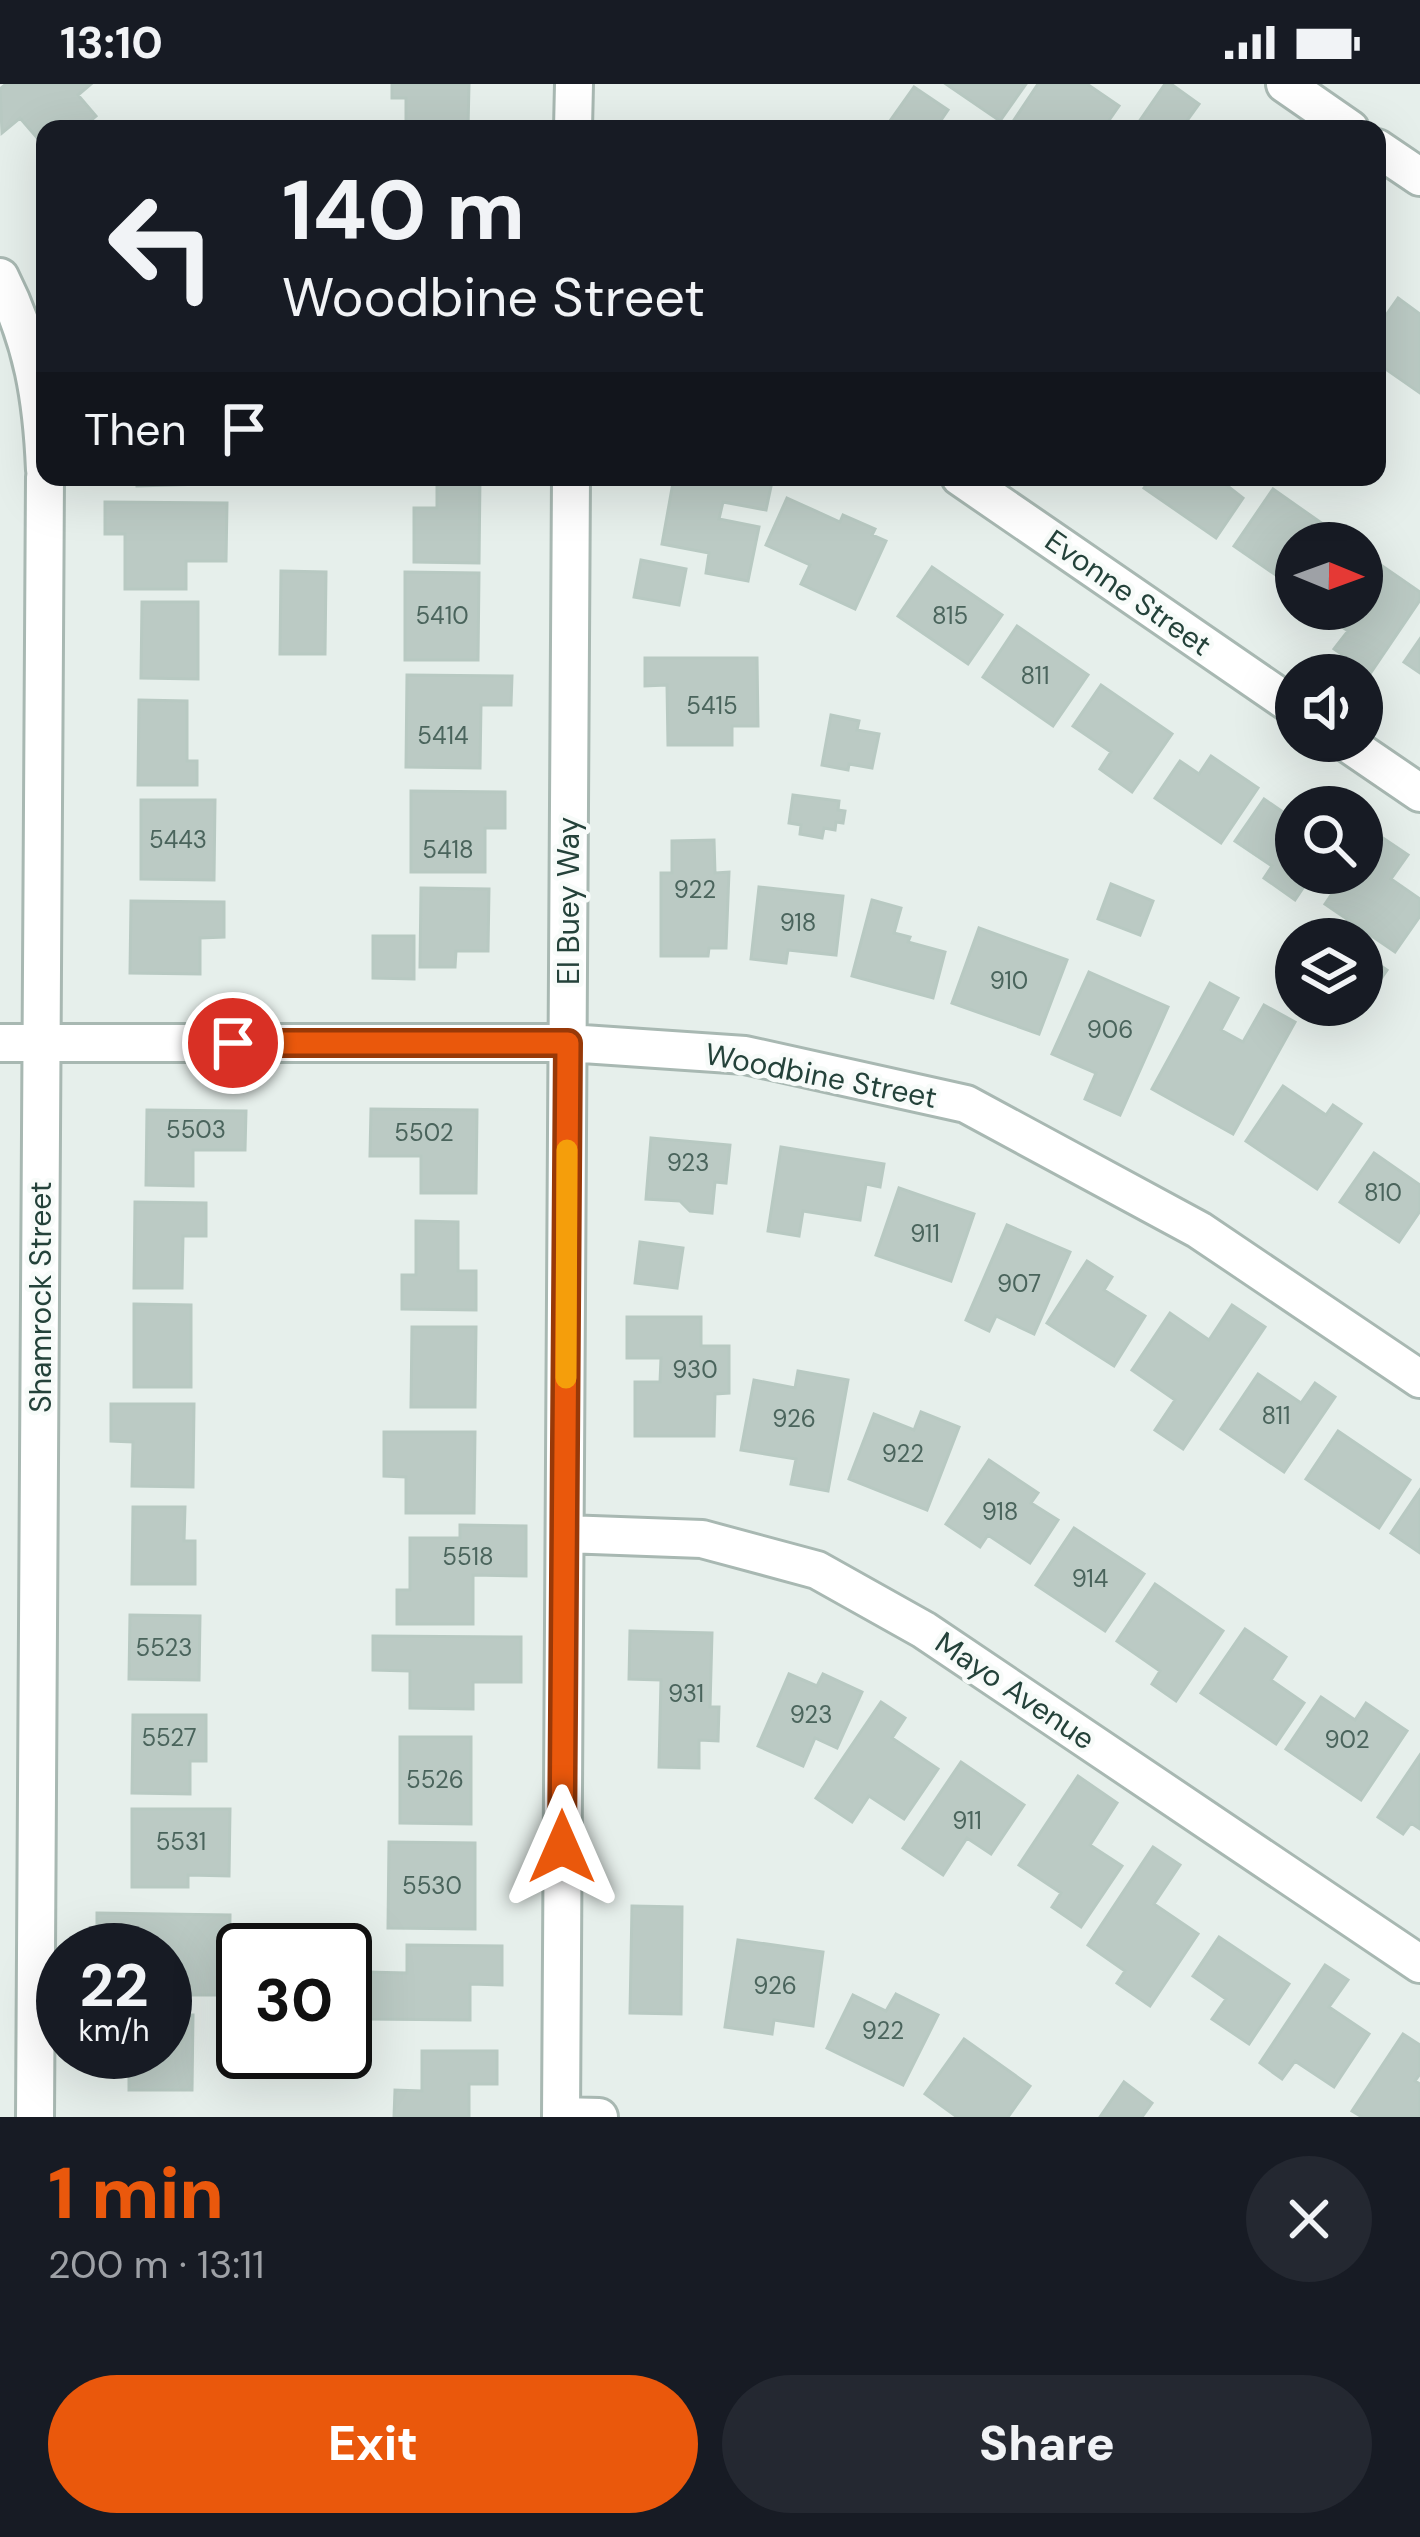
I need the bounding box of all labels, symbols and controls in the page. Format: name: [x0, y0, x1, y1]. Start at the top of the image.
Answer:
text: 13:10: [60, 13, 163, 72]
text: 140 m: [282, 156, 525, 265]
icon: left: [84, 168, 240, 324]
text: Woodbine Street: [282, 262, 705, 333]
icon: arrive: [211, 396, 277, 462]
text: Then: [84, 400, 187, 459]
street label: Evonne Street: [1038, 521, 1219, 664]
north arrow: [1275, 522, 1383, 630]
map controls: [1275, 522, 1383, 1026]
house number: 5410: [415, 600, 469, 631]
house number: 815: [932, 600, 968, 631]
button: sound: [1275, 654, 1383, 762]
house number: 811: [1020, 660, 1050, 691]
house number: 5415: [686, 690, 738, 721]
house number: 5414: [417, 720, 469, 751]
button: search: [1275, 786, 1383, 894]
street label: El Buey Way: [549, 817, 588, 985]
house number: 5443: [149, 824, 207, 855]
house number: 5418: [422, 834, 474, 865]
house number: 922: [674, 874, 716, 905]
house number: 918: [780, 907, 816, 938]
button: layers: [1275, 918, 1383, 1026]
house number: 910: [990, 965, 1028, 996]
pin: [182, 992, 284, 1094]
icon: arrive: [200, 1010, 266, 1076]
house number: 906: [1087, 1014, 1133, 1045]
street label: Woodbine Street: [702, 1034, 940, 1117]
house number: 5503: [166, 1114, 226, 1145]
house number: 5502: [394, 1117, 454, 1148]
house number: 923: [667, 1147, 709, 1178]
house number: 810: [1364, 1177, 1402, 1208]
street label: Shamrock Street: [21, 1181, 60, 1413]
house number: 911: [910, 1218, 940, 1249]
house number: 907: [997, 1268, 1041, 1299]
house number: 930: [672, 1354, 718, 1385]
house number: 811: [1261, 1400, 1291, 1431]
house number: 926: [772, 1403, 816, 1434]
house number: 922: [882, 1438, 924, 1469]
house number: 918: [982, 1496, 1018, 1527]
house number: 5518: [442, 1541, 494, 1572]
house number: 914: [1072, 1563, 1108, 1594]
street label: Mayo Avenue: [928, 1623, 1102, 1758]
house number: 5523: [136, 1632, 192, 1663]
house number: 931: [668, 1678, 704, 1709]
house number: 923: [790, 1699, 832, 1730]
house number: 5527: [141, 1722, 197, 1753]
house number: 902: [1324, 1724, 1370, 1755]
house number: 5526: [406, 1764, 464, 1795]
position arrow: [499, 1784, 625, 1910]
house number: 911: [952, 1805, 982, 1836]
house number: 5531: [156, 1826, 206, 1857]
house number: 5530: [402, 1870, 462, 1901]
speed limit sign: 30: [216, 1923, 372, 2079]
text: 22: [79, 1946, 149, 2025]
house number: 926: [753, 1970, 797, 2001]
text: km/h: [79, 2011, 149, 2050]
house number: 922: [862, 2015, 904, 2046]
text: 1 min: [48, 2147, 224, 2240]
button: close: [1246, 2156, 1372, 2282]
text: 200 m · 13:11: [48, 2239, 264, 2290]
button: Exit: [48, 2375, 698, 2513]
button: Share: [722, 2375, 1372, 2513]

